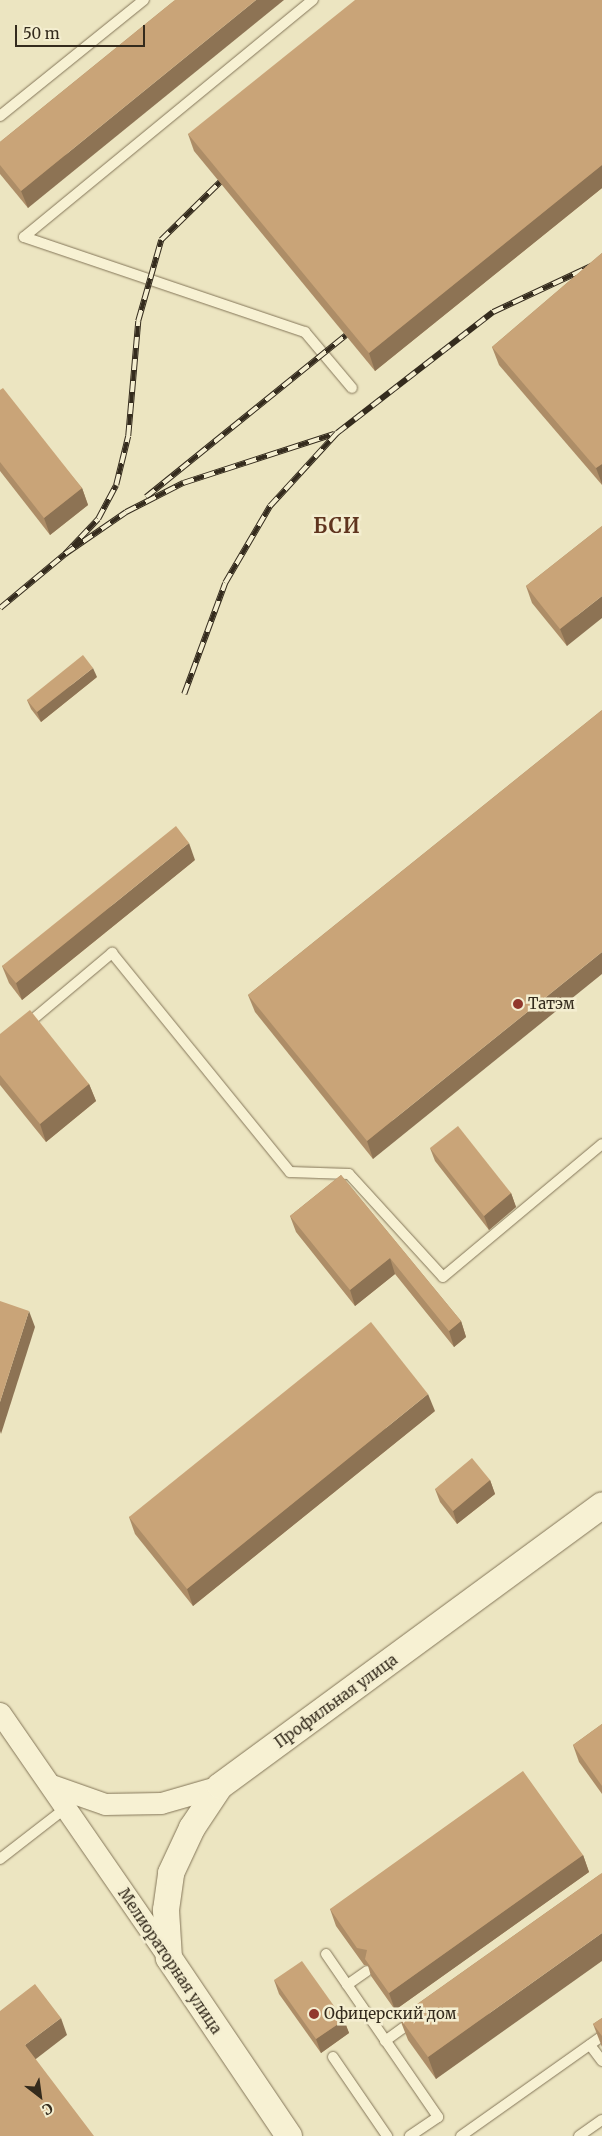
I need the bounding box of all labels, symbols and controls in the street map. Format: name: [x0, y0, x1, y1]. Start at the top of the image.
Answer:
scale bar: [18, 15, 148, 47]
text: 50 m: [23, 24, 60, 43]
district label: БСИ: [313, 513, 361, 537]
place label: Татэм: [528, 995, 575, 1013]
marker: Татэм: [512, 998, 524, 1010]
street label: Профильная улица: [271, 1650, 401, 1752]
street label: Мелиораторная улица: [115, 1885, 225, 2037]
place label: Офицерский дом: [324, 2005, 457, 2023]
marker: Офицерский дом: [308, 2008, 320, 2020]
north arrow: [15, 2071, 65, 2121]
text: С: [39, 2099, 56, 2119]

